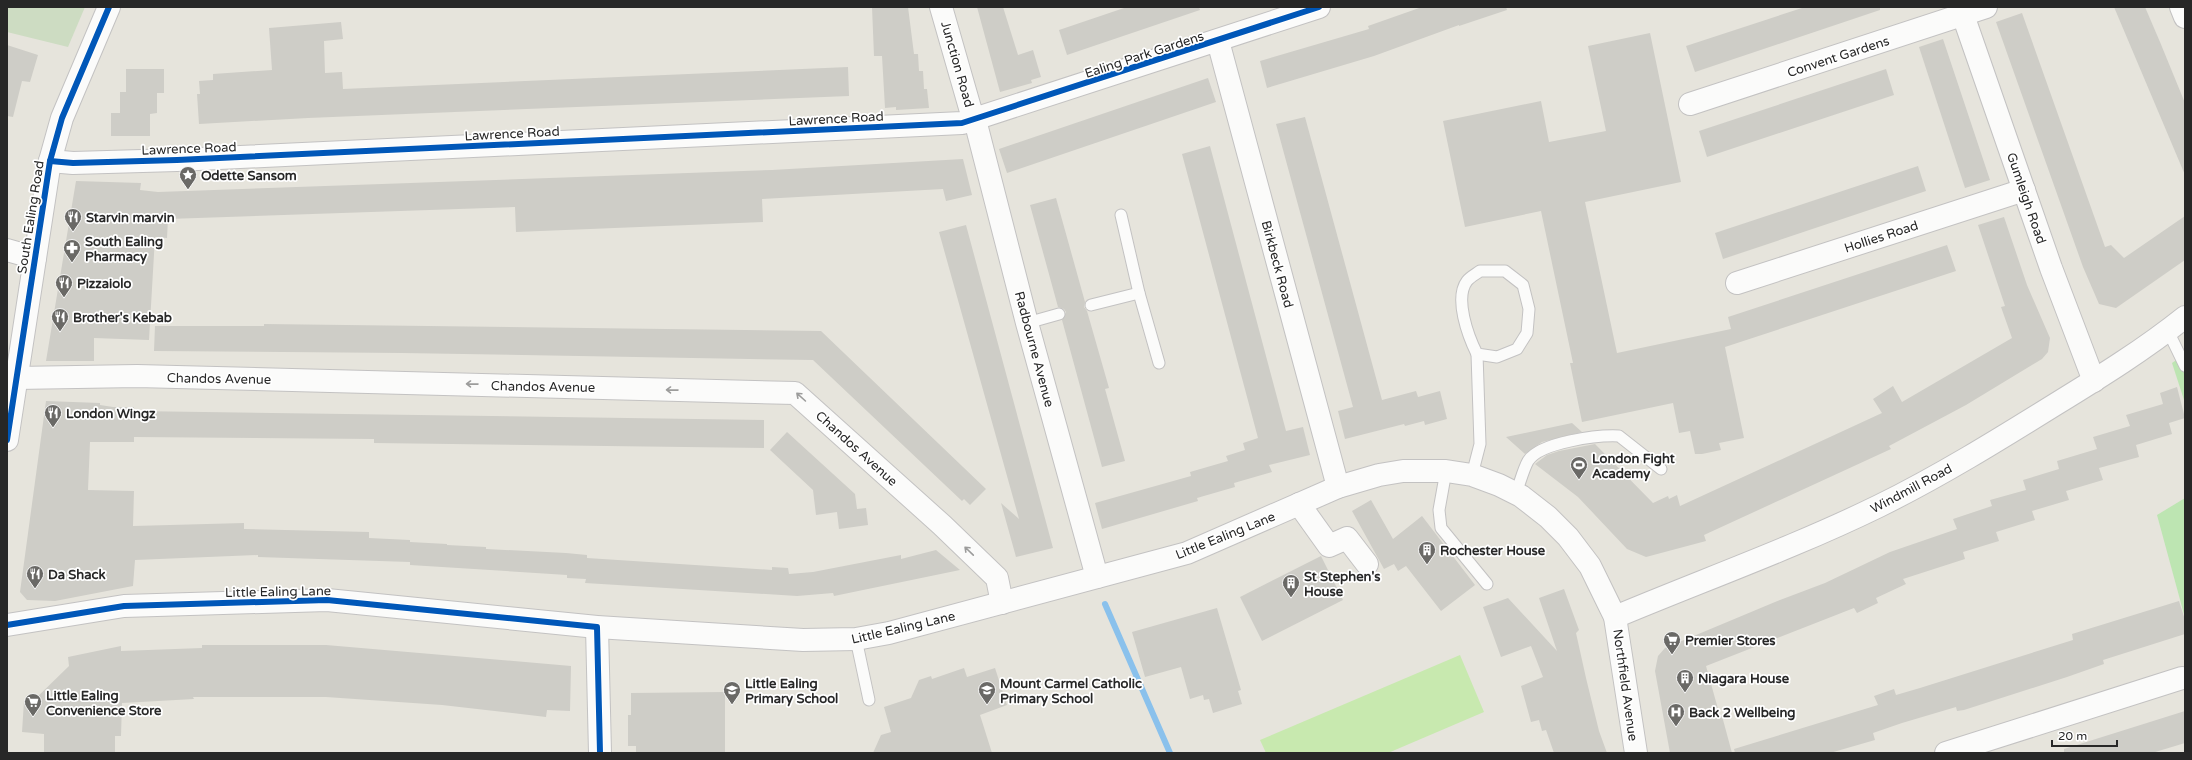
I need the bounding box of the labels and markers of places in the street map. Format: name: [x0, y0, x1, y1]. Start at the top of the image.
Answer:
place icon: Odette Sansom: [178, 165, 198, 190]
place label: Odette Sansom: [201, 168, 297, 184]
restaurant icon: Starvin marvin: [63, 207, 83, 232]
place label: Starvin marvin: [86, 210, 175, 226]
place label: South Ealing Pharmacy: [85, 234, 163, 265]
pharmacy icon: South Ealing Pharmacy: [62, 238, 82, 263]
restaurant icon: Pizzaiolo: [54, 273, 74, 298]
place label: Pizzaiolo: [77, 276, 132, 292]
restaurant icon: Brother's Kebab: [50, 307, 70, 332]
place label: Brother's Kebab: [73, 310, 172, 326]
restaurant icon: London Wingz: [43, 403, 63, 428]
place label: London Wingz: [66, 406, 156, 422]
place label: London Fight Academy: [1592, 451, 1675, 482]
sports icon: London Fight Academy: [1569, 455, 1589, 480]
building icon: Rochester House: [1417, 540, 1437, 565]
place label: Rochester House: [1440, 543, 1546, 559]
restaurant icon: Da Shack: [25, 564, 45, 589]
place label: Da Shack: [48, 567, 105, 583]
place label: St Stephen's House: [1304, 569, 1381, 600]
building icon: St Stephen's House: [1281, 573, 1301, 598]
supermarket icon: Premier Stores: [1662, 630, 1682, 655]
place label: Premier Stores: [1685, 633, 1776, 649]
building icon: Niagara House: [1675, 668, 1695, 693]
place label: Niagara House: [1698, 671, 1790, 687]
place label: Little Ealing Primary School: [745, 676, 838, 707]
place label: Mount Carmel Catholic Primary School: [1000, 676, 1142, 707]
school or university icon: Little Ealing Primary School: [722, 680, 742, 705]
school or university icon: Mount Carmel Catholic Primary School: [977, 680, 997, 705]
place label: Little Ealing Convenience Store: [46, 688, 162, 719]
supermarket icon: Little Ealing Convenience Store: [23, 692, 43, 717]
hospital icon: Back 2 Wellbeing: [1666, 702, 1686, 727]
place label: Back 2 Wellbeing: [1689, 705, 1796, 721]

